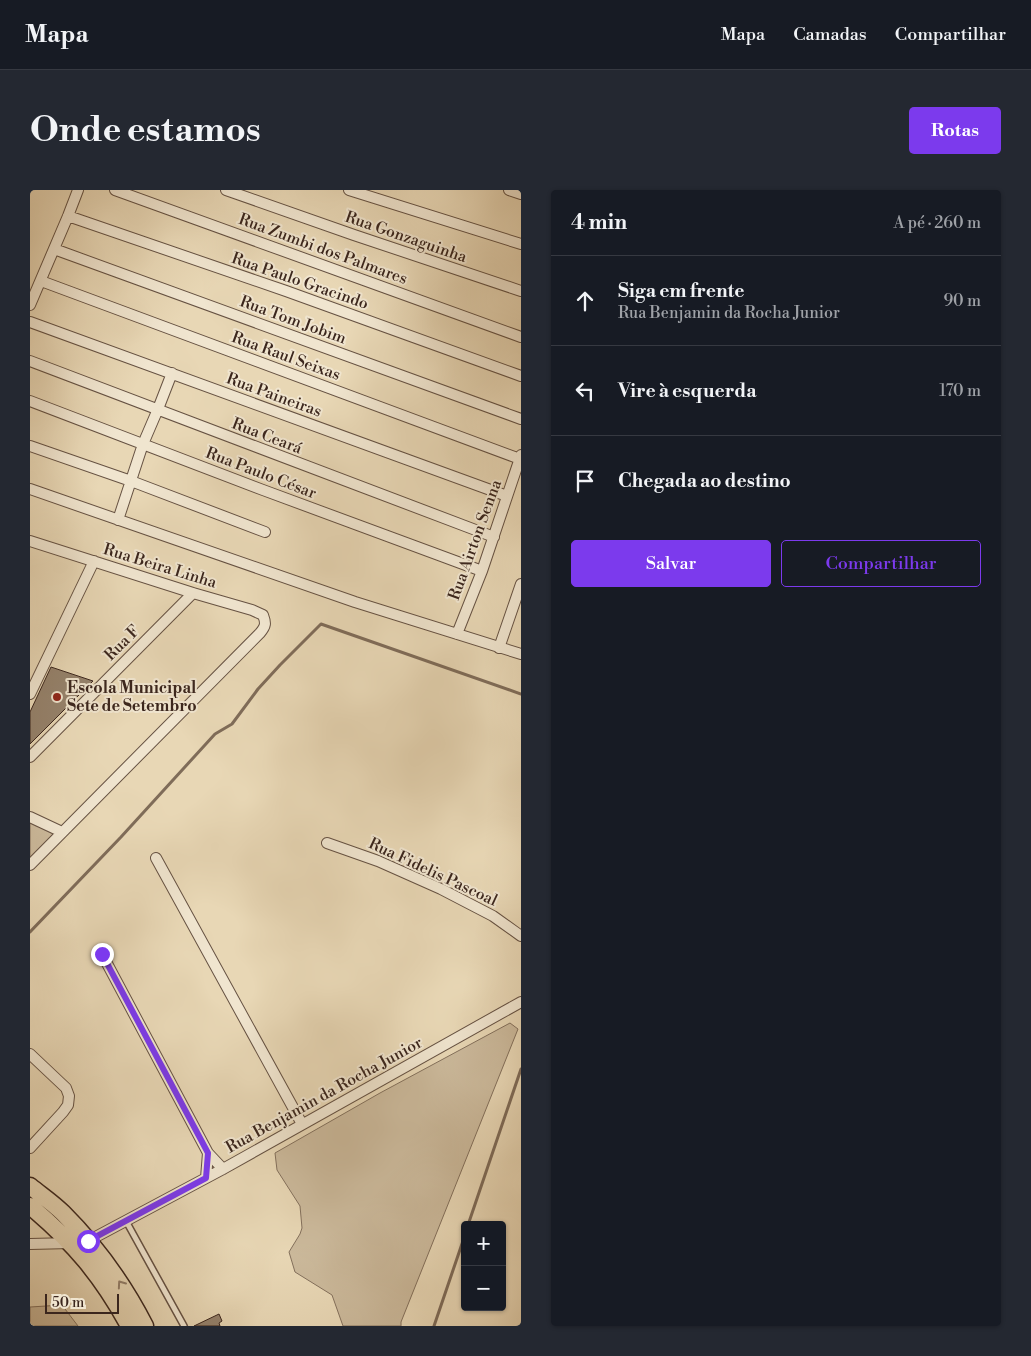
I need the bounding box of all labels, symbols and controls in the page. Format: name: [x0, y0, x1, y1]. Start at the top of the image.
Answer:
text: Mapa: [25, 20, 88, 50]
text: Mapa: [721, 23, 765, 46]
text: Camadas: [793, 23, 867, 46]
text: Compartilhar: [895, 23, 1006, 46]
button: Rotas: [909, 107, 1001, 154]
text: Onde estamos: [30, 109, 261, 152]
street label: Rua Gonzaguinha: [342, 207, 470, 268]
street label: Rua Zumbi dos Palmares: [236, 209, 410, 289]
text: 4 min: [571, 210, 627, 236]
text: A pé · 260 m: [893, 213, 981, 233]
street label: Rua Paulo Gracindo: [229, 248, 371, 314]
text: Siga em frente: [618, 279, 745, 303]
icon: ahead: [571, 287, 599, 315]
street label: Rua Tom Jobim: [237, 291, 349, 349]
text: 90 m: [943, 291, 981, 311]
text: Rua Benjamin da Rocha Junior: [618, 303, 840, 323]
street label: Rua Raul Seixas: [229, 327, 343, 385]
street label: Rua Paineiras: [224, 369, 324, 421]
icon: left: [571, 377, 599, 405]
text: Vire à esquerda: [618, 379, 757, 403]
text: 170 m: [939, 381, 981, 401]
street label: Rua Ceará: [229, 413, 306, 459]
street label: Rua Paulo César: [203, 443, 319, 503]
icon: arrive: [571, 467, 599, 495]
text: Chegada ao destino: [618, 469, 791, 493]
street label: Rua Airton Senna: [444, 476, 506, 603]
street label: Rua Beira Linha: [101, 539, 220, 593]
button: Salvar: [571, 540, 771, 587]
button: Compartilhar: [781, 540, 981, 587]
street label: Rua F: [100, 621, 144, 665]
place label: Escola Municipal Sete de Setembro: [67, 678, 197, 716]
marker: Escola Municipal Sete de Setembro: [51, 691, 63, 703]
street label: Rua Fidelis Pascoal: [365, 833, 501, 911]
route end: [91, 943, 114, 966]
street label: Rua Benjamin da Rocha Junior: [222, 1032, 426, 1158]
map controls: [461, 1221, 506, 1311]
button: +: [461, 1221, 506, 1266]
route start: [77, 1230, 100, 1253]
button: −: [461, 1266, 506, 1311]
one-way arrow: [118, 1280, 127, 1290]
scale bar: [45, 1291, 119, 1314]
text: 50 m: [52, 1294, 84, 1312]

